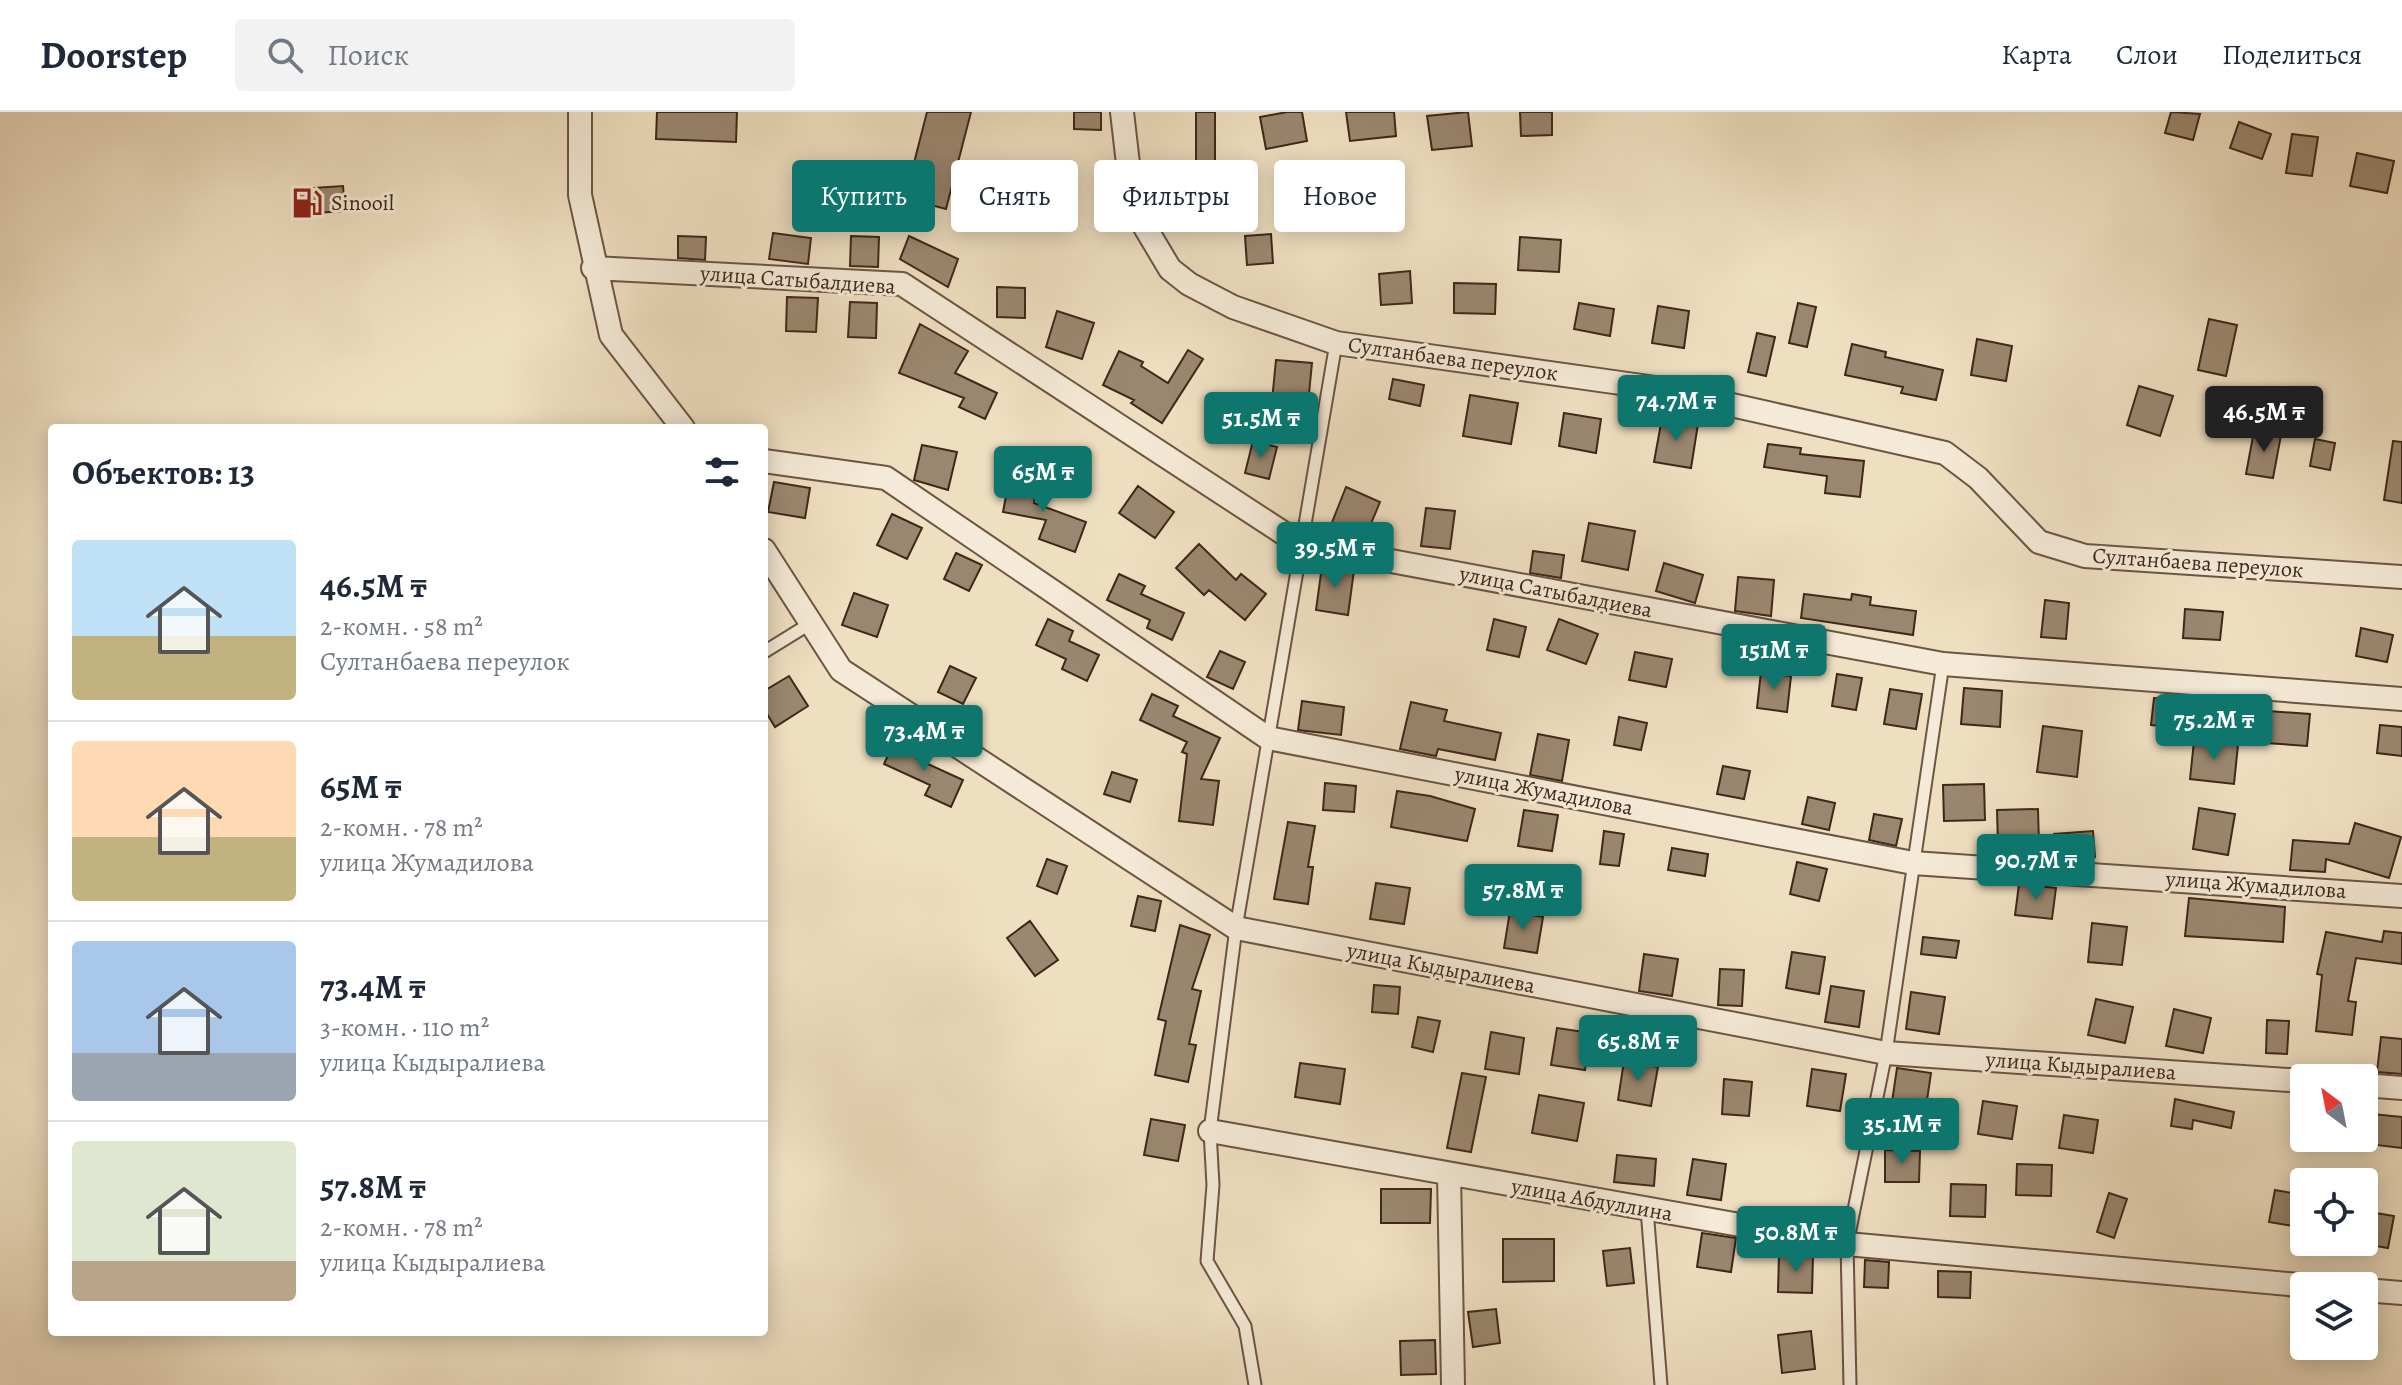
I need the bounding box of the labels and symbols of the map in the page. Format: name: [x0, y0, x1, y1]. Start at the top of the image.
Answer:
fuel station icon: Sinooil: [290, 186, 324, 220]
place label: Sinooil: [331, 188, 394, 218]
street label: улица Сатыбалдиева: [698, 258, 898, 302]
street label: Султанбаева переулок: [1346, 329, 1560, 389]
pin: 74.7M ₸: [1602, 375, 1750, 443]
pin: 46.5M ₸: [2190, 386, 2338, 454]
pin: 51.5M ₸: [1187, 392, 1335, 460]
pin: 65M ₸: [987, 446, 1099, 514]
pin: 39.5M ₸: [1261, 522, 1409, 590]
street label: Султанбаева переулок: [2092, 541, 2304, 585]
street label: улица Сатыбалдиева: [1456, 558, 1656, 626]
pin: 151M ₸: [1709, 624, 1839, 692]
pin: 75.2M ₸: [2140, 694, 2288, 762]
pin: 73.4M ₸: [850, 705, 998, 773]
street label: улица Жумадилова: [1451, 759, 1637, 823]
pin: 90.7M ₸: [1962, 834, 2110, 902]
pin: 57.8M ₸: [1449, 864, 1597, 932]
street label: улица Жумадилова: [2164, 864, 2348, 906]
street label: улица Кыдыралиева: [1343, 935, 1538, 1001]
pin: 65.8M ₸: [1564, 1015, 1712, 1083]
street label: улица Кыдыралиева: [1984, 1044, 2178, 1088]
north arrow: [2290, 1064, 2378, 1152]
pin: 35.1M ₸: [1828, 1098, 1976, 1166]
street label: улица Абдуллина: [1508, 1171, 1676, 1229]
pin: 50.8M ₸: [1722, 1206, 1870, 1274]

